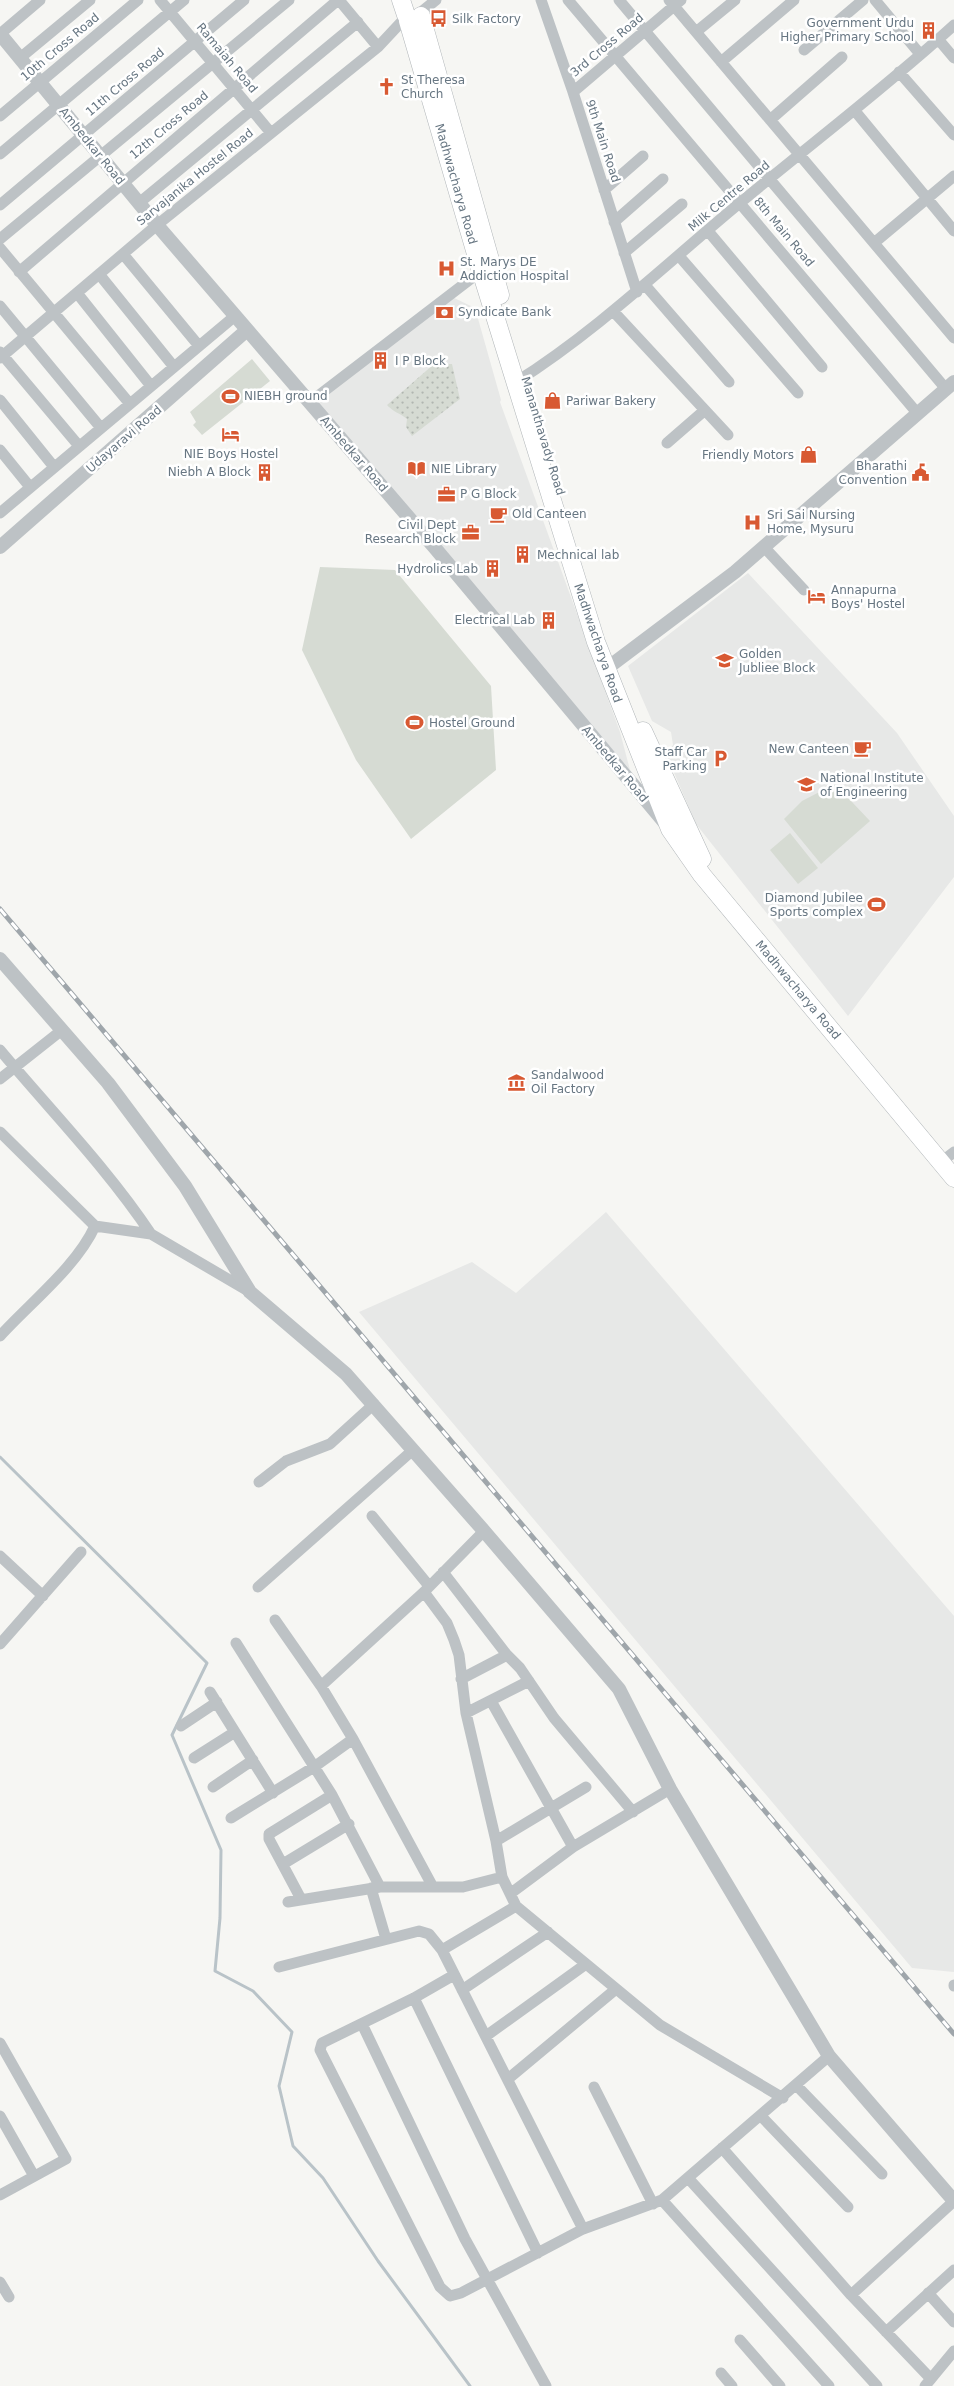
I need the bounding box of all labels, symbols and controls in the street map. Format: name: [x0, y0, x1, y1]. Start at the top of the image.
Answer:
bus stop icon: Silk Factory: [428, 9, 448, 29]
street label: 10th Cross Road: [18, 10, 102, 84]
street label: 3rd Cross Road: [568, 11, 646, 79]
place label: Silk Factory: [452, 12, 521, 26]
place label: Government Urdu Higher Primary School: [780, 16, 914, 44]
street label: Ramaiah Road: [194, 20, 260, 96]
building icon: Government Urdu Higher Primary School: [918, 20, 938, 40]
street label: 11th Cross Road: [83, 45, 167, 119]
place label: St Theresa Church: [401, 73, 465, 101]
church icon: St Theresa Church: [377, 77, 397, 97]
street label: 12th Cross Road: [127, 88, 211, 162]
street label: 9th Main Road: [583, 98, 623, 184]
street label: Ambedkar Road: [57, 104, 127, 188]
street label: Madhwacharya Road: [432, 122, 480, 246]
street label: Sarvajanika Hostel Road: [134, 126, 256, 228]
street label: Milk Centre Road: [685, 158, 773, 234]
street label: 8th Main Road: [751, 194, 817, 270]
place label: St. Marys DE Addiction Hospital: [460, 255, 569, 283]
hospital icon: St. Marys DE Addiction Hospital: [436, 259, 456, 279]
bank icon: Syndicate Bank: [434, 302, 454, 322]
place label: Syndicate Bank: [458, 305, 551, 319]
building icon: I P Block: [371, 351, 391, 371]
place label: I P Block: [395, 354, 446, 368]
street label: Mananthavady Road: [518, 375, 568, 497]
sports icon: NIEBH ground: [220, 386, 240, 406]
place label: NIEBH ground: [244, 389, 328, 403]
shop icon: Pariwar Bakery: [542, 391, 562, 411]
place label: Pariwar Bakery: [566, 394, 656, 408]
street label: Udayaravi Road: [84, 403, 164, 475]
street label: Ambedkar Road: [317, 413, 391, 495]
hotel icon: NIE Boys Hostel: [221, 425, 241, 445]
shop icon: Friendly Motors: [798, 445, 818, 465]
place label: NIE Boys Hostel: [184, 447, 278, 461]
place label: Friendly Motors: [702, 448, 794, 462]
library icon: NIE Library: [407, 459, 427, 479]
place label: Bharathi Convention: [839, 459, 907, 487]
building icon: Niebh A Block: [255, 462, 275, 482]
place label: NIE Library: [431, 462, 497, 476]
public building icon: Bharathi Convention: [911, 463, 931, 483]
place label: Niebh A Block: [168, 465, 251, 479]
office icon: P G Block: [436, 484, 456, 504]
place label: P G Block: [460, 487, 517, 501]
cafe icon: Old Canteen: [488, 504, 508, 524]
place label: Old Canteen: [512, 507, 587, 521]
place label: Sri Sai Nursing Home, Mysuru: [767, 508, 855, 536]
hospital icon: Sri Sai Nursing Home, Mysuru: [743, 512, 763, 532]
place label: Civil Dept Research Block: [365, 518, 456, 546]
office icon: Civil Dept Research Block: [460, 522, 480, 542]
building icon: Mechnical lab: [513, 545, 533, 565]
place label: Mechnical lab: [537, 548, 619, 562]
building icon: Hydrolics Lab: [482, 559, 502, 579]
place label: Hydrolics Lab: [397, 562, 478, 576]
street label: Madhwacharya Road: [571, 582, 625, 704]
place label: Annapurna Boys' Hostel: [831, 583, 905, 611]
hotel icon: Annapurna Boys' Hostel: [807, 587, 827, 607]
building icon: Electrical Lab: [539, 610, 559, 630]
place label: Electrical Lab: [454, 613, 535, 627]
place label: Golden Jubliee Block: [738, 647, 816, 675]
school or university icon: Golden Jubliee Block: [715, 651, 735, 671]
sports icon: Hostel Ground: [405, 713, 425, 733]
place label: Hostel Ground: [429, 716, 515, 730]
street label: Ambedkar Road: [579, 723, 651, 805]
cafe icon: New Canteen: [853, 739, 873, 759]
place label: New Canteen: [769, 742, 849, 756]
place label: Staff Car Parking: [655, 745, 707, 773]
parking icon: Staff Car Parking: [711, 749, 731, 769]
place label: National Institute of Engineering: [820, 771, 924, 799]
school or university icon: National Institute of Engineering: [796, 775, 816, 795]
place label: Diamond Jubilee Sports complex: [765, 891, 863, 919]
sports icon: Diamond Jubilee Sports complex: [867, 895, 887, 915]
street label: Madhwacharya Road: [752, 938, 844, 1042]
place label: Sandalwood Oil Factory: [531, 1068, 604, 1096]
museum icon: Sandalwood Oil Factory: [507, 1072, 527, 1092]

